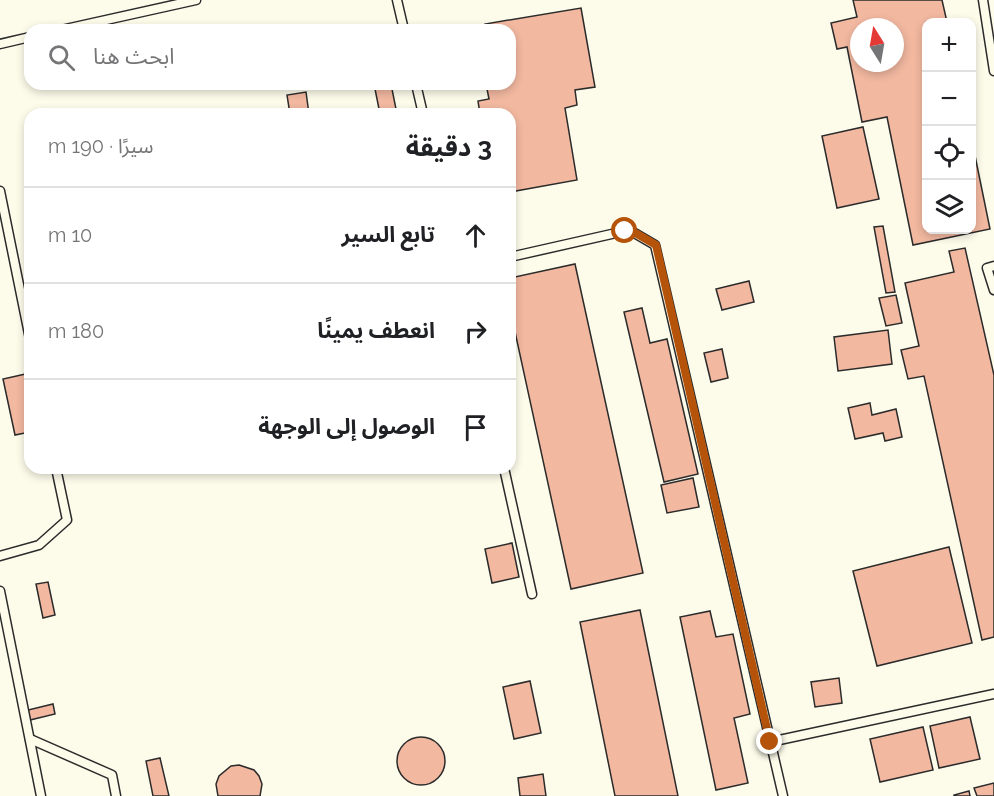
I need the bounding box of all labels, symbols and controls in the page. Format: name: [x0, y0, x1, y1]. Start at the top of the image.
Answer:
north arrow: [850, 18, 904, 72]
map controls: [922, 18, 976, 234]
button: +: [922, 18, 976, 72]
search box: [24, 24, 516, 90]
icon: search: [45, 41, 78, 74]
text: ابحث هنا: [93, 43, 174, 69]
button: −: [922, 72, 976, 126]
button: locate: [922, 126, 976, 180]
text: 3 دقيقة: [406, 132, 492, 162]
text: سيرًا · 190 m: [48, 134, 153, 158]
button: layers: [922, 180, 976, 234]
route start: [611, 217, 637, 243]
icon: ahead: [459, 219, 492, 252]
text: تابع السير: [341, 221, 435, 247]
text: 10 m: [48, 223, 92, 247]
icon: right: [459, 315, 492, 348]
text: انعطف يمينًا: [317, 317, 435, 343]
text: 180 m: [48, 319, 104, 343]
icon: arrive: [459, 411, 492, 444]
text: الوصول إلى الوجهة: [258, 413, 435, 439]
route end: [756, 728, 782, 754]

